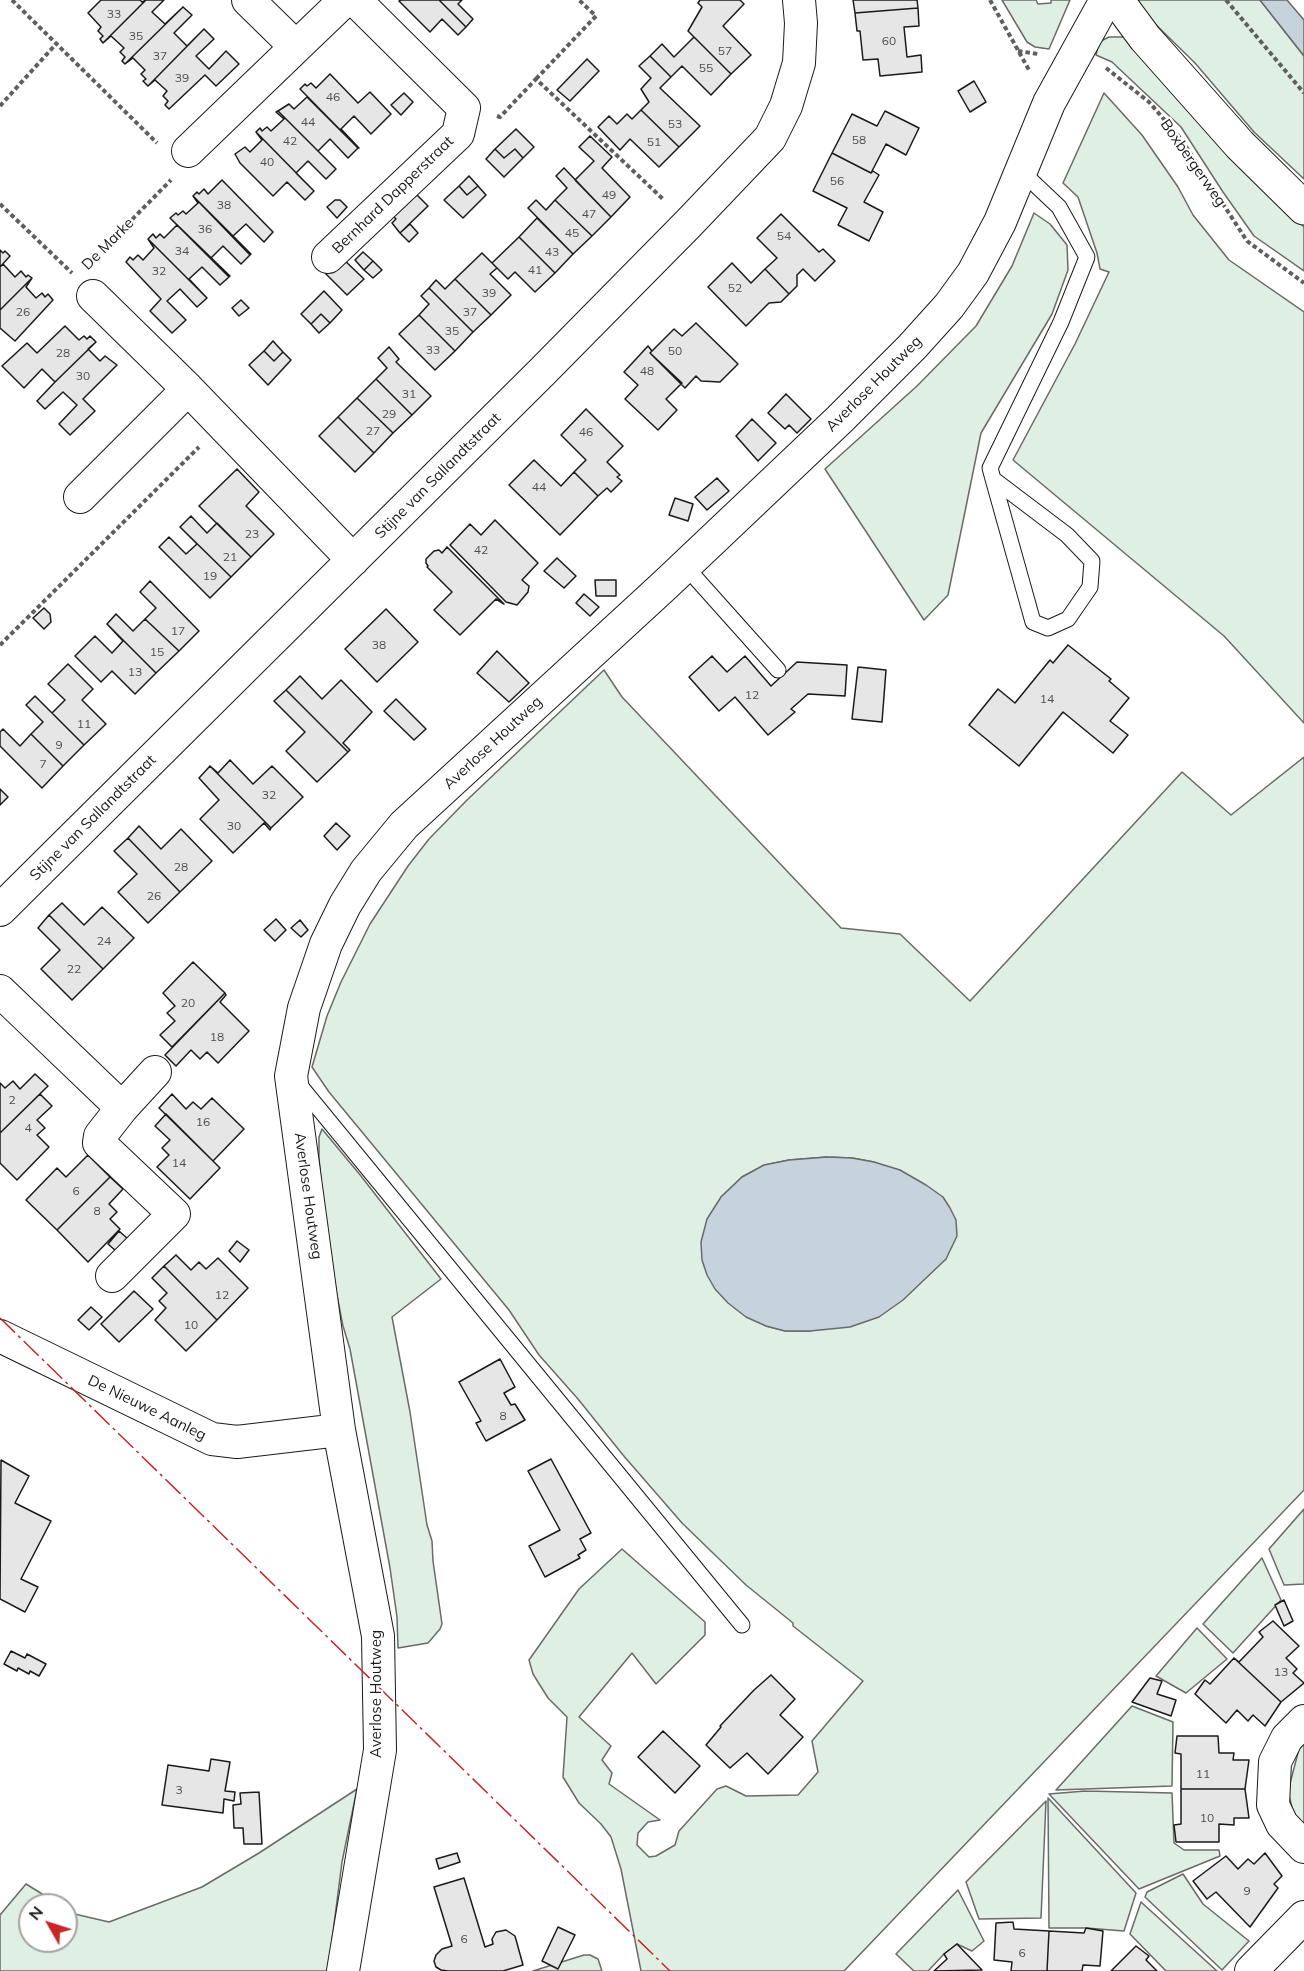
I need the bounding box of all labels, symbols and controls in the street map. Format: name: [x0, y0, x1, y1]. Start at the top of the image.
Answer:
house number: 33: [107, 7, 121, 21]
house number: 35: [129, 29, 143, 43]
house number: 60: [882, 34, 896, 48]
house number: 57: [718, 44, 732, 58]
house number: 37: [153, 49, 167, 63]
house number: 55: [699, 61, 713, 75]
house number: 39: [175, 71, 189, 85]
house number: 46: [326, 90, 340, 104]
house number: 44: [301, 115, 315, 129]
street label: Boxbergerweg: [1156, 116, 1230, 210]
house number: 53: [668, 117, 682, 131]
street label: Bernhard Dapperstraat: [329, 132, 457, 258]
house number: 58: [852, 133, 866, 147]
house number: 42: [283, 134, 297, 148]
house number: 51: [647, 135, 661, 149]
house number: 40: [260, 155, 274, 169]
house number: 56: [830, 174, 844, 188]
house number: 49: [602, 188, 616, 202]
house number: 38: [217, 198, 231, 212]
house number: 47: [582, 207, 596, 221]
street label: De Marke: [78, 214, 138, 274]
house number: 36: [198, 222, 212, 236]
house number: 45: [565, 226, 579, 240]
house number: 54: [777, 229, 791, 243]
house number: 34: [175, 244, 189, 258]
house number: 43: [545, 245, 559, 259]
house number: 41: [528, 263, 542, 277]
house number: 32: [152, 264, 166, 278]
house number: 52: [728, 281, 742, 295]
house number: 39: [482, 286, 496, 300]
house number: 26: [16, 305, 30, 319]
house number: 37: [463, 305, 477, 319]
house number: 35: [445, 324, 459, 338]
street label: Averlose Houtweg: [822, 332, 926, 436]
house number: 33: [426, 343, 440, 357]
house number: 50: [668, 344, 682, 358]
house number: 28: [56, 346, 70, 360]
house number: 48: [640, 364, 654, 378]
house number: 30: [76, 369, 90, 383]
house number: 31: [402, 387, 416, 401]
house number: 29: [382, 407, 396, 421]
street label: Stijne van Sallandtstraat: [371, 409, 505, 543]
house number: 27: [366, 424, 380, 438]
house number: 46: [579, 425, 593, 439]
house number: 44: [532, 480, 546, 494]
house number: 23: [245, 527, 259, 541]
house number: 42: [474, 543, 488, 557]
house number: 21: [223, 550, 237, 564]
house number: 19: [203, 569, 217, 583]
house number: 17: [171, 624, 185, 638]
house number: 38: [372, 638, 386, 652]
house number: 15: [150, 645, 164, 659]
house number: 13: [128, 665, 142, 679]
house number: 12: [745, 688, 759, 702]
house number: 14: [1040, 692, 1054, 706]
street label: Averlose Houtweg: [440, 693, 546, 793]
house number: 11: [77, 717, 91, 731]
house number: 9: [55, 738, 63, 752]
street label: Stijne van Sallandtstraat: [26, 751, 160, 885]
house number: 7: [39, 757, 47, 771]
house number: 32: [262, 788, 276, 802]
house number: 30: [227, 819, 241, 833]
house number: 28: [174, 860, 188, 874]
house number: 26: [147, 889, 161, 903]
house number: 24: [97, 934, 111, 948]
house number: 22: [67, 962, 81, 976]
house number: 20: [181, 996, 195, 1010]
house number: 18: [210, 1030, 224, 1044]
house number: 2: [8, 1093, 16, 1107]
house number: 16: [196, 1115, 210, 1129]
house number: 4: [24, 1121, 32, 1135]
street label: Averlose Houtweg: [290, 1131, 326, 1261]
house number: 14: [172, 1156, 186, 1170]
house number: 6: [72, 1184, 80, 1198]
house number: 8: [93, 1204, 101, 1218]
house number: 12: [215, 1288, 229, 1302]
house number: 10: [184, 1318, 198, 1332]
street label: De Nieuwe Aanleg: [85, 1372, 209, 1444]
house number: 8: [499, 1409, 507, 1423]
street label: Averlose Houtweg: [367, 1630, 385, 1758]
house number: 13: [1274, 1665, 1288, 1679]
house number: 11: [1196, 1767, 1210, 1781]
house number: 3: [175, 1783, 183, 1797]
house number: 10: [1200, 1811, 1214, 1825]
house number: 9: [1243, 1884, 1251, 1898]
north arrow: [18, 1893, 78, 1953]
text: N: [24, 1902, 47, 1924]
house number: 6: [460, 1932, 468, 1946]
house number: 6: [1018, 1946, 1026, 1960]

